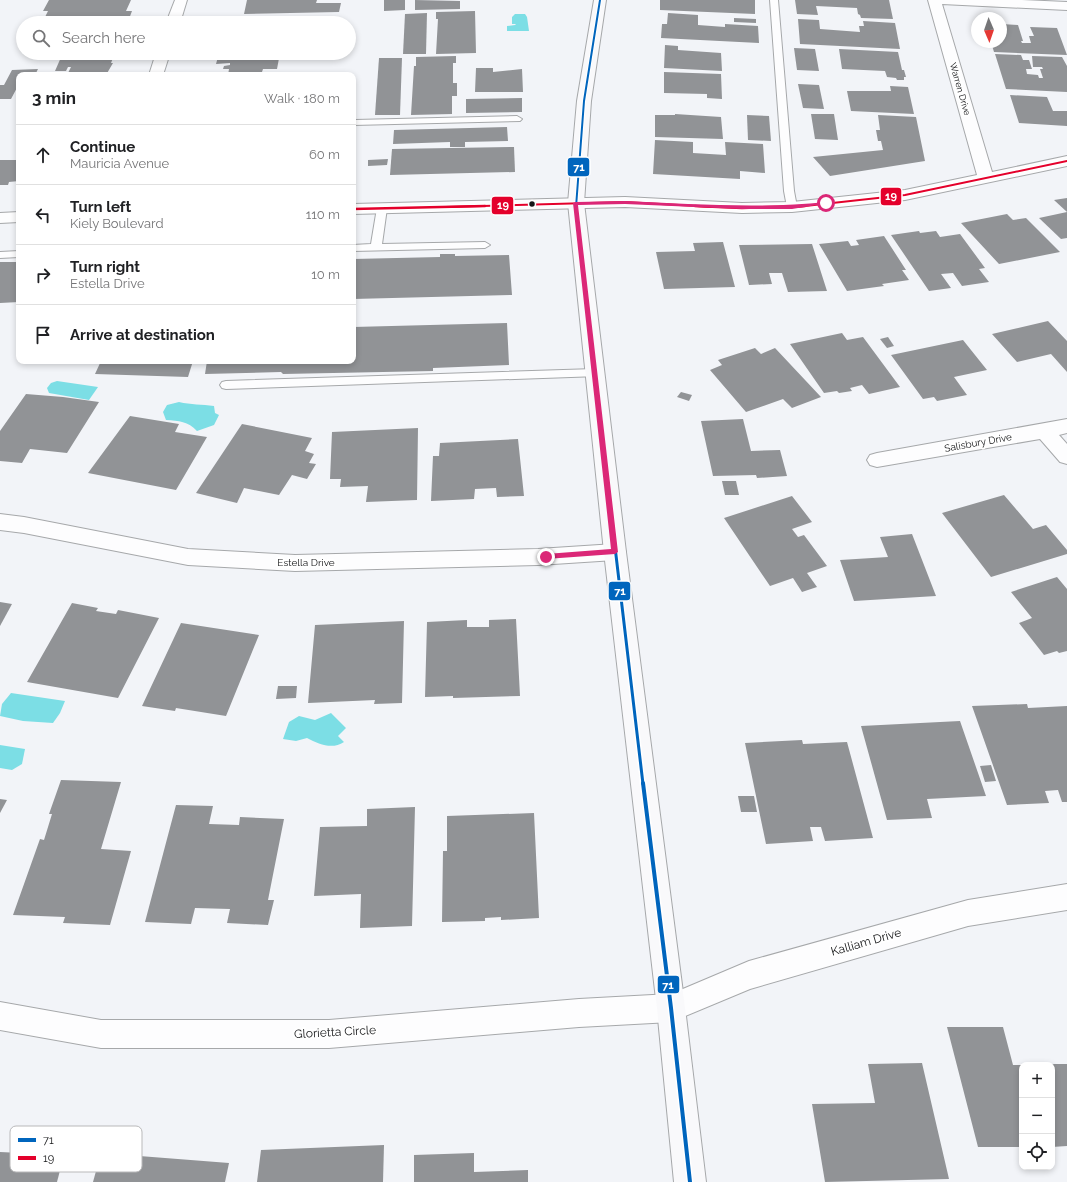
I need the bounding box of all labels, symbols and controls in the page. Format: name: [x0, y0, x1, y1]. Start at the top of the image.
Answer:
north arrow: [971, 12, 1007, 48]
search box: [16, 16, 356, 60]
icon: search: [30, 27, 52, 49]
text: Search here: [62, 29, 145, 47]
street label: Warren Drive: [948, 62, 972, 117]
text: 3 min: [32, 88, 76, 108]
text: Walk · 180 m: [264, 91, 340, 106]
text: Continue: [70, 138, 135, 156]
icon: ahead: [32, 144, 54, 166]
text: 60 m: [309, 147, 340, 162]
text: Mauricia Avenue: [70, 156, 169, 171]
line badge: 71: [567, 157, 590, 177]
text: 71: [573, 161, 585, 174]
line badge: 19: [880, 187, 902, 206]
text: 19: [885, 190, 897, 203]
route start: [817, 194, 835, 212]
line badge: 19: [491, 196, 514, 215]
text: Turn left: [70, 198, 131, 216]
text: 19: [497, 199, 509, 212]
unlabelled marker: [527, 199, 537, 209]
icon: left: [32, 204, 54, 226]
text: 110 m: [306, 207, 340, 222]
text: Kiely Boulevard: [70, 216, 164, 231]
text: Turn right: [70, 258, 140, 276]
icon: right: [32, 264, 54, 286]
text: 10 m: [311, 267, 340, 282]
text: Estella Drive: [70, 276, 145, 291]
icon: arrive: [32, 324, 54, 346]
text: Arrive at destination: [70, 326, 215, 344]
street label: Salisbury Drive: [943, 431, 1013, 454]
route end: [537, 548, 555, 566]
street label: Estella Drive: [277, 557, 335, 568]
line badge: 71: [608, 581, 631, 601]
text: 71: [614, 585, 626, 598]
street label: Kalliam Drive: [829, 925, 903, 959]
line badge: 71: [657, 975, 680, 994]
text: 71: [662, 979, 674, 992]
street label: Glorietta Circle: [294, 1023, 376, 1041]
map controls: [1019, 1062, 1055, 1170]
button: +: [1019, 1062, 1055, 1098]
button: −: [1019, 1098, 1055, 1134]
legend: [10, 1126, 142, 1172]
text: 71: [43, 1134, 54, 1147]
button: locate: [1019, 1134, 1055, 1170]
text: 19: [43, 1152, 54, 1165]

